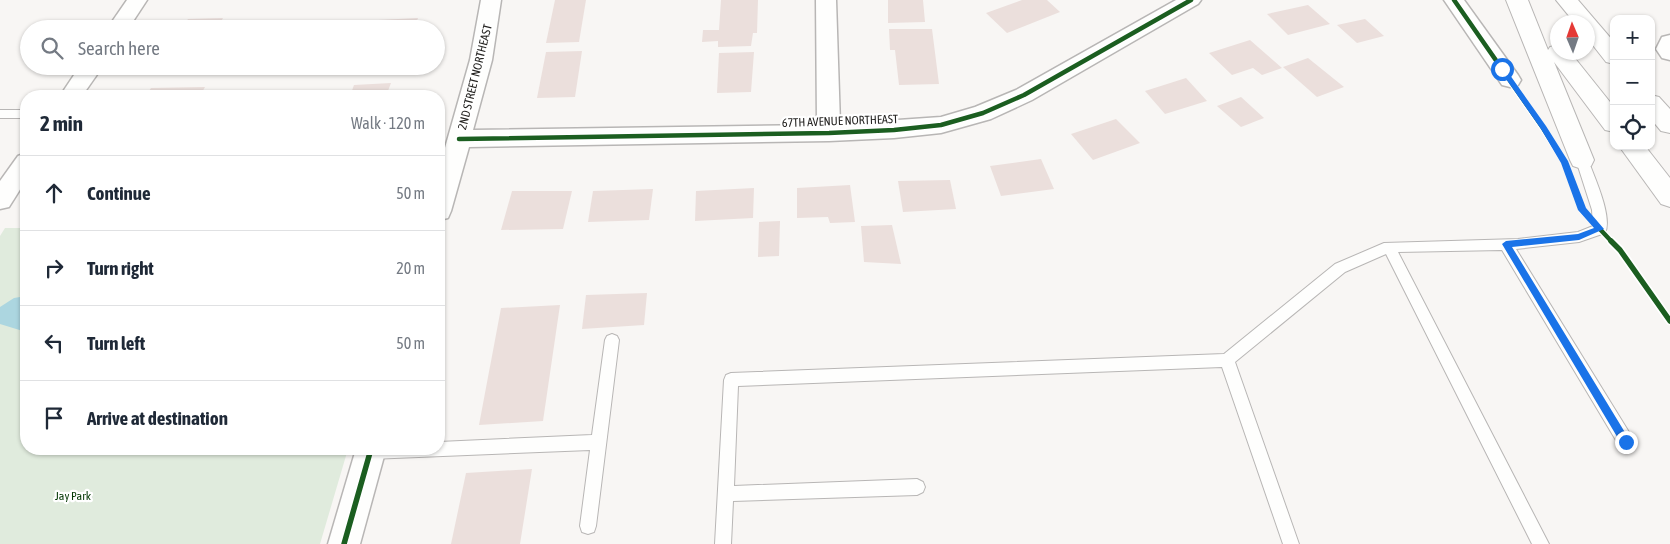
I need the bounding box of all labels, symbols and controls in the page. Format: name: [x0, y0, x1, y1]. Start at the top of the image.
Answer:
north arrow: [1550, 15, 1595, 60]
map controls: [1610, 15, 1655, 150]
button: +: [1610, 15, 1655, 60]
search box: [20, 20, 445, 75]
street label: 2ND STREET NORTHEAST: [455, 22, 495, 131]
icon: search: [38, 34, 66, 62]
text: Search here: [78, 37, 160, 59]
route start: [1491, 58, 1514, 81]
button: −: [1610, 60, 1655, 105]
button: locate: [1610, 105, 1655, 150]
text: 2 min: [40, 111, 83, 135]
street label: 67TH AVENUE NORTHEAST: [782, 112, 899, 130]
text: Walk · 120 m: [351, 114, 425, 132]
icon: ahead: [40, 179, 68, 207]
text: Continue: [87, 182, 151, 204]
text: 50 m: [396, 184, 425, 202]
icon: right: [40, 254, 68, 282]
text: Turn right: [87, 257, 154, 279]
text: 20 m: [396, 259, 425, 277]
icon: left: [40, 329, 68, 357]
text: Turn left: [87, 332, 145, 354]
text: 50 m: [396, 334, 425, 352]
icon: arrive: [40, 404, 68, 432]
text: Arrive at destination: [87, 407, 228, 429]
route end: [1615, 431, 1638, 454]
park label: Jay Park: [55, 489, 92, 503]

